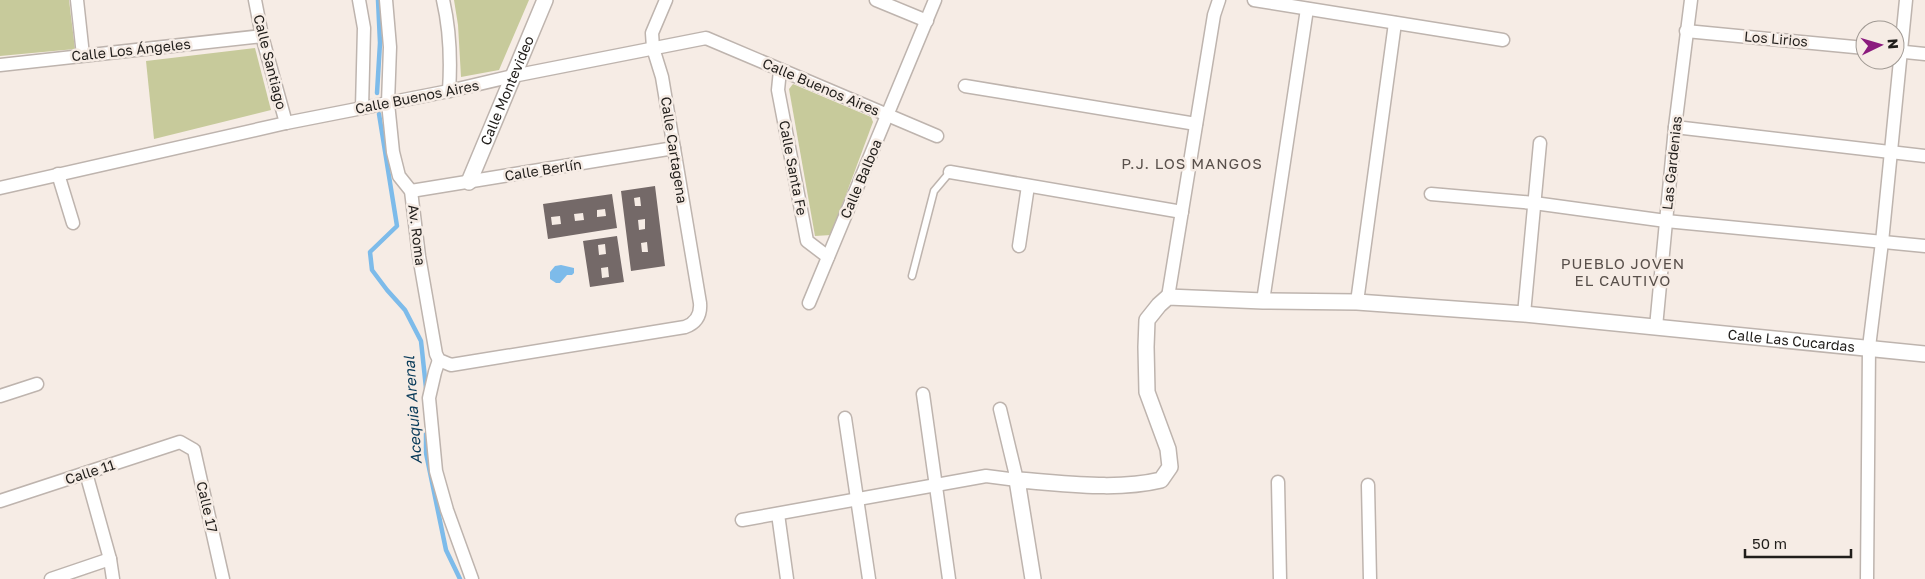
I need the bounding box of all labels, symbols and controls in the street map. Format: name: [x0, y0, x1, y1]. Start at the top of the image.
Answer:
street label: Calle Santiago: [250, 13, 291, 111]
north arrow: [1855, 20, 1905, 70]
street label: Los Lirios: [1743, 27, 1809, 50]
street label: Calle Montevideo: [476, 33, 537, 148]
street label: Calle Los Ángeles: [71, 35, 191, 64]
text: N: [1885, 38, 1902, 50]
street label: Calle Buenos Aires: [760, 54, 882, 119]
street label: Calle Buenos Aires: [354, 76, 480, 117]
street label: Calle Cartagena: [658, 95, 691, 204]
street label: Las Gardenias: [1658, 115, 1685, 211]
street label: Calle Santa Fe: [776, 119, 811, 217]
street label: Calle Balboa: [836, 137, 885, 221]
district label: P.J. LOS MANGOS: [1121, 154, 1263, 172]
street label: Calle Berlín: [503, 155, 583, 184]
street label: Av. Roma: [405, 203, 430, 266]
district label: PUEBLO JOVEN EL CAUTIVO: [1561, 254, 1685, 289]
street label: Calle Las Cucardas: [1727, 325, 1856, 355]
water label: Acequia Arenal: [399, 354, 425, 465]
street label: Calle 11: [63, 455, 117, 488]
street label: Calle 17: [193, 480, 222, 534]
scale bar: [1745, 526, 1851, 558]
text: 50 m: [1752, 534, 1787, 552]

